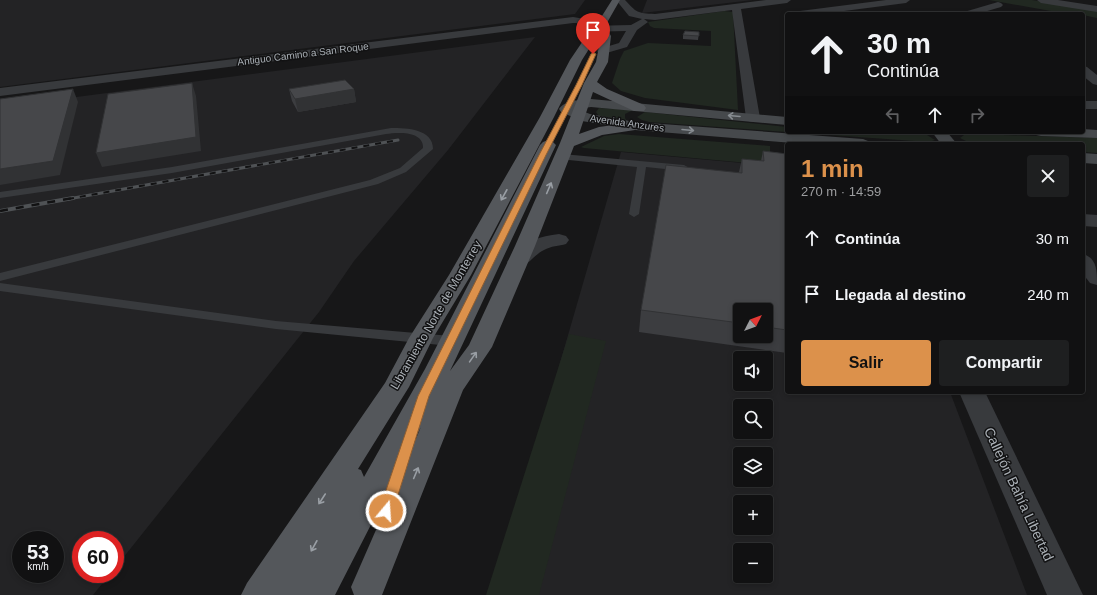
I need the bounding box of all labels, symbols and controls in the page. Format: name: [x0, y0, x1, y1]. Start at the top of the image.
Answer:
pin: [576, 13, 610, 54]
icon: arrive: [582, 19, 604, 41]
icon: ahead: [801, 28, 853, 80]
text: 30 m: [867, 28, 931, 59]
street label: Antiguo Camino a San Roque: [237, 40, 370, 68]
text: Continúa: [867, 61, 939, 81]
icon: left: [882, 104, 904, 126]
icon: ahead: [924, 104, 946, 126]
icon: right: [966, 104, 988, 126]
street label: Avenida Anzures: [589, 112, 665, 134]
one-way arrow: [728, 113, 741, 120]
one-way arrow: [681, 126, 694, 134]
text: 1 min: [801, 155, 864, 182]
button: close: [1027, 155, 1069, 197]
one-way arrow: [546, 182, 553, 194]
text: 270 m · 14:59: [801, 184, 881, 199]
one-way arrow: [500, 189, 507, 201]
icon: ahead: [801, 227, 823, 249]
text: Continúa: [835, 230, 900, 247]
text: 30 m: [1036, 230, 1069, 247]
street label: Libramiento Norte de Monterrey: [388, 238, 484, 392]
icon: arrive: [801, 283, 823, 305]
text: Llegada al destino: [835, 286, 966, 303]
text: 240 m: [1027, 286, 1069, 303]
north arrow: [733, 303, 773, 343]
map controls: [733, 303, 773, 583]
button: Salir: [801, 340, 931, 386]
button: Compartir: [939, 340, 1069, 386]
button: sound: [733, 351, 773, 391]
one-way arrow: [469, 352, 477, 363]
button: search: [733, 399, 773, 439]
street label: Callejón Bahía Libertad: [981, 425, 1057, 563]
button: layers: [733, 447, 773, 487]
one-way arrow: [412, 468, 420, 480]
position arrow: [365, 490, 407, 532]
one-way arrow: [318, 493, 326, 504]
button: +: [733, 495, 773, 535]
speed limit sign: 60: [72, 531, 124, 583]
one-way arrow: [309, 540, 317, 552]
text: 53: [27, 541, 49, 563]
button: −: [733, 543, 773, 583]
text: km/h: [27, 561, 49, 572]

